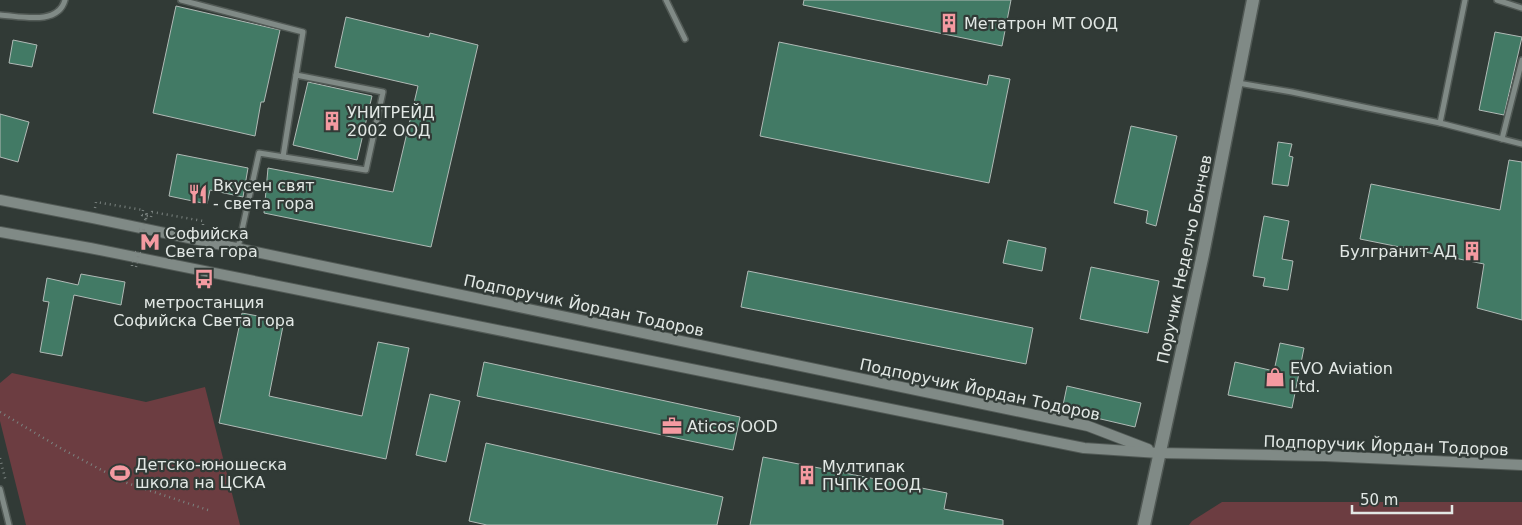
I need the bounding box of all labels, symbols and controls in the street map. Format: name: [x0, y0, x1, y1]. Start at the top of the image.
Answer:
building icon: Метатрон МТ ООД: [938, 12, 960, 34]
place label: Метатрон МТ ООД: [964, 14, 1118, 33]
place label: УНИТРЕЙД 2002 ООД: [347, 103, 435, 140]
building icon: УНИТРЕЙД 2002 ООД: [321, 110, 343, 132]
street label: Поручик Неделчо Бончев: [1153, 153, 1216, 365]
place label: Вкусен свят - света гора: [213, 176, 314, 213]
restaurant icon: Вкусен свят - света гора: [187, 183, 209, 205]
place label: Софийска Света гора: [165, 224, 258, 261]
metro station icon: Софийска Света гора: [139, 231, 161, 253]
building icon: Булгранит АД: [1461, 240, 1483, 262]
place label: Булгранит АД: [1339, 242, 1457, 261]
bus stop icon: метростанция Софийска Света гора: [193, 268, 215, 290]
street label: Подпоручик Йордан Тодоров: [462, 271, 706, 340]
place label: метростанция Софийска Света гора: [113, 293, 295, 330]
street label: Подпоручик Йордан Тодоров: [858, 355, 1102, 424]
place label: EVO Aviation Ltd.: [1290, 359, 1393, 396]
shop icon: EVO Aviation Ltd.: [1264, 366, 1286, 388]
office icon: Aticos OOD: [661, 415, 683, 437]
place label: Aticos OOD: [687, 417, 778, 436]
street label: Подпоручик Йордан Тодоров: [1263, 432, 1509, 459]
place label: Детско-юношеска школа на ЦСКА: [135, 455, 287, 492]
place label: Мултипак ПЧПК ЕООД: [822, 457, 921, 494]
sports icon: Детско-юношеска школа на ЦСКА: [109, 462, 131, 484]
building icon: Мултипак ПЧПК ЕООД: [796, 464, 818, 486]
scale bar: [1352, 482, 1452, 514]
text: 50 m: [1360, 491, 1398, 509]

